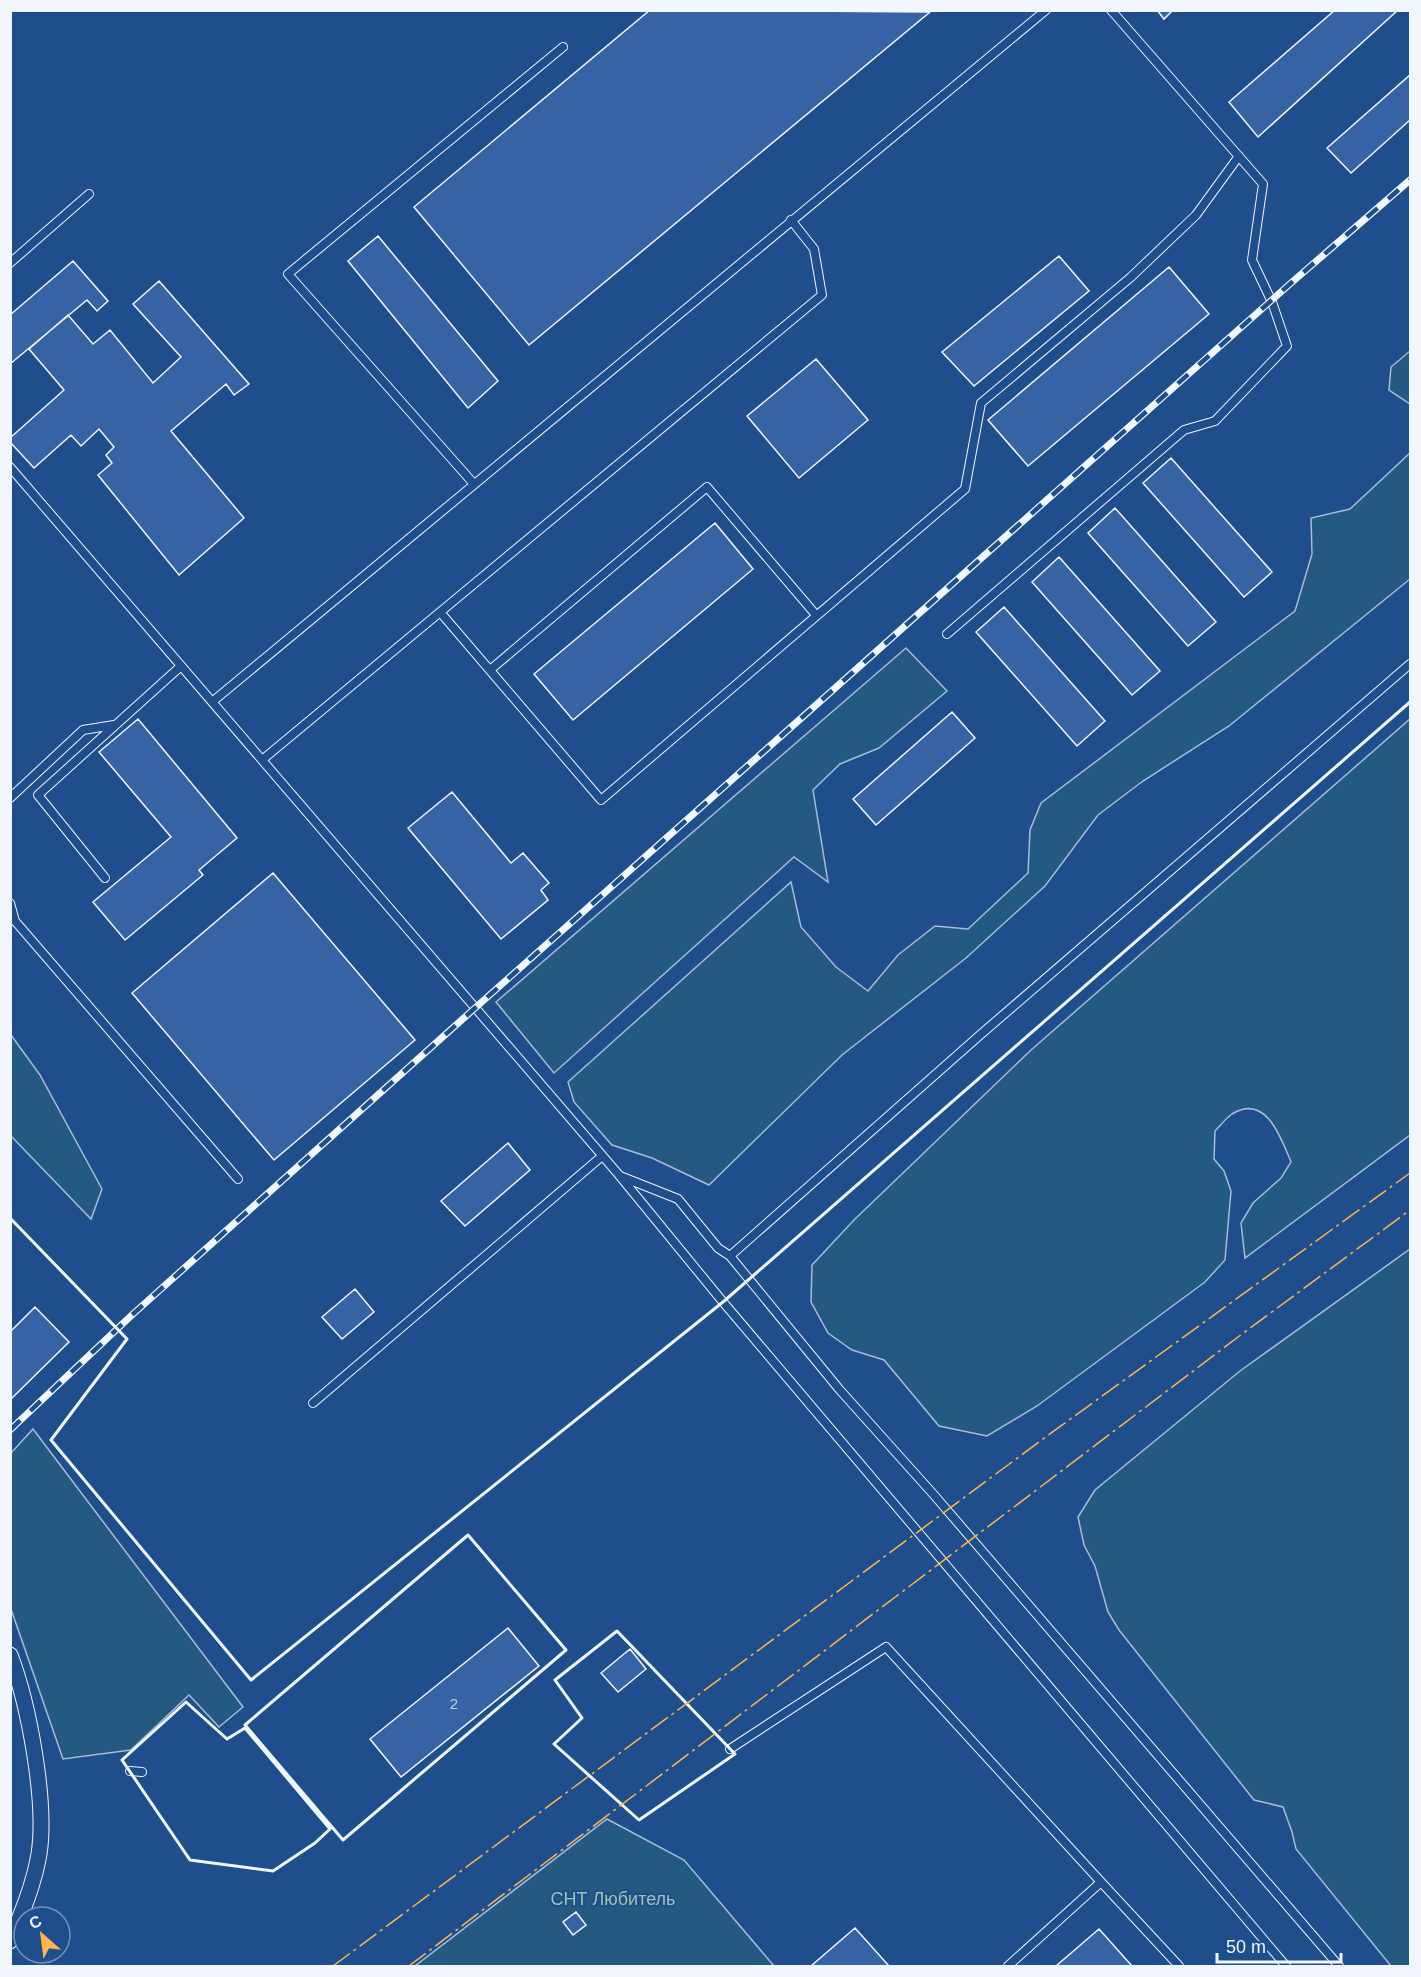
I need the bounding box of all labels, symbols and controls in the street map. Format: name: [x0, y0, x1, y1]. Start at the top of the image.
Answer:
house number: 2: [450, 1695, 458, 1712]
park label: СНТ Любитель: [550, 1889, 676, 1909]
north arrow: [12, 1905, 72, 1965]
text: С: [26, 1912, 45, 1932]
scale bar: [1217, 1926, 1342, 1964]
text: 50 m: [1226, 1937, 1266, 1957]

